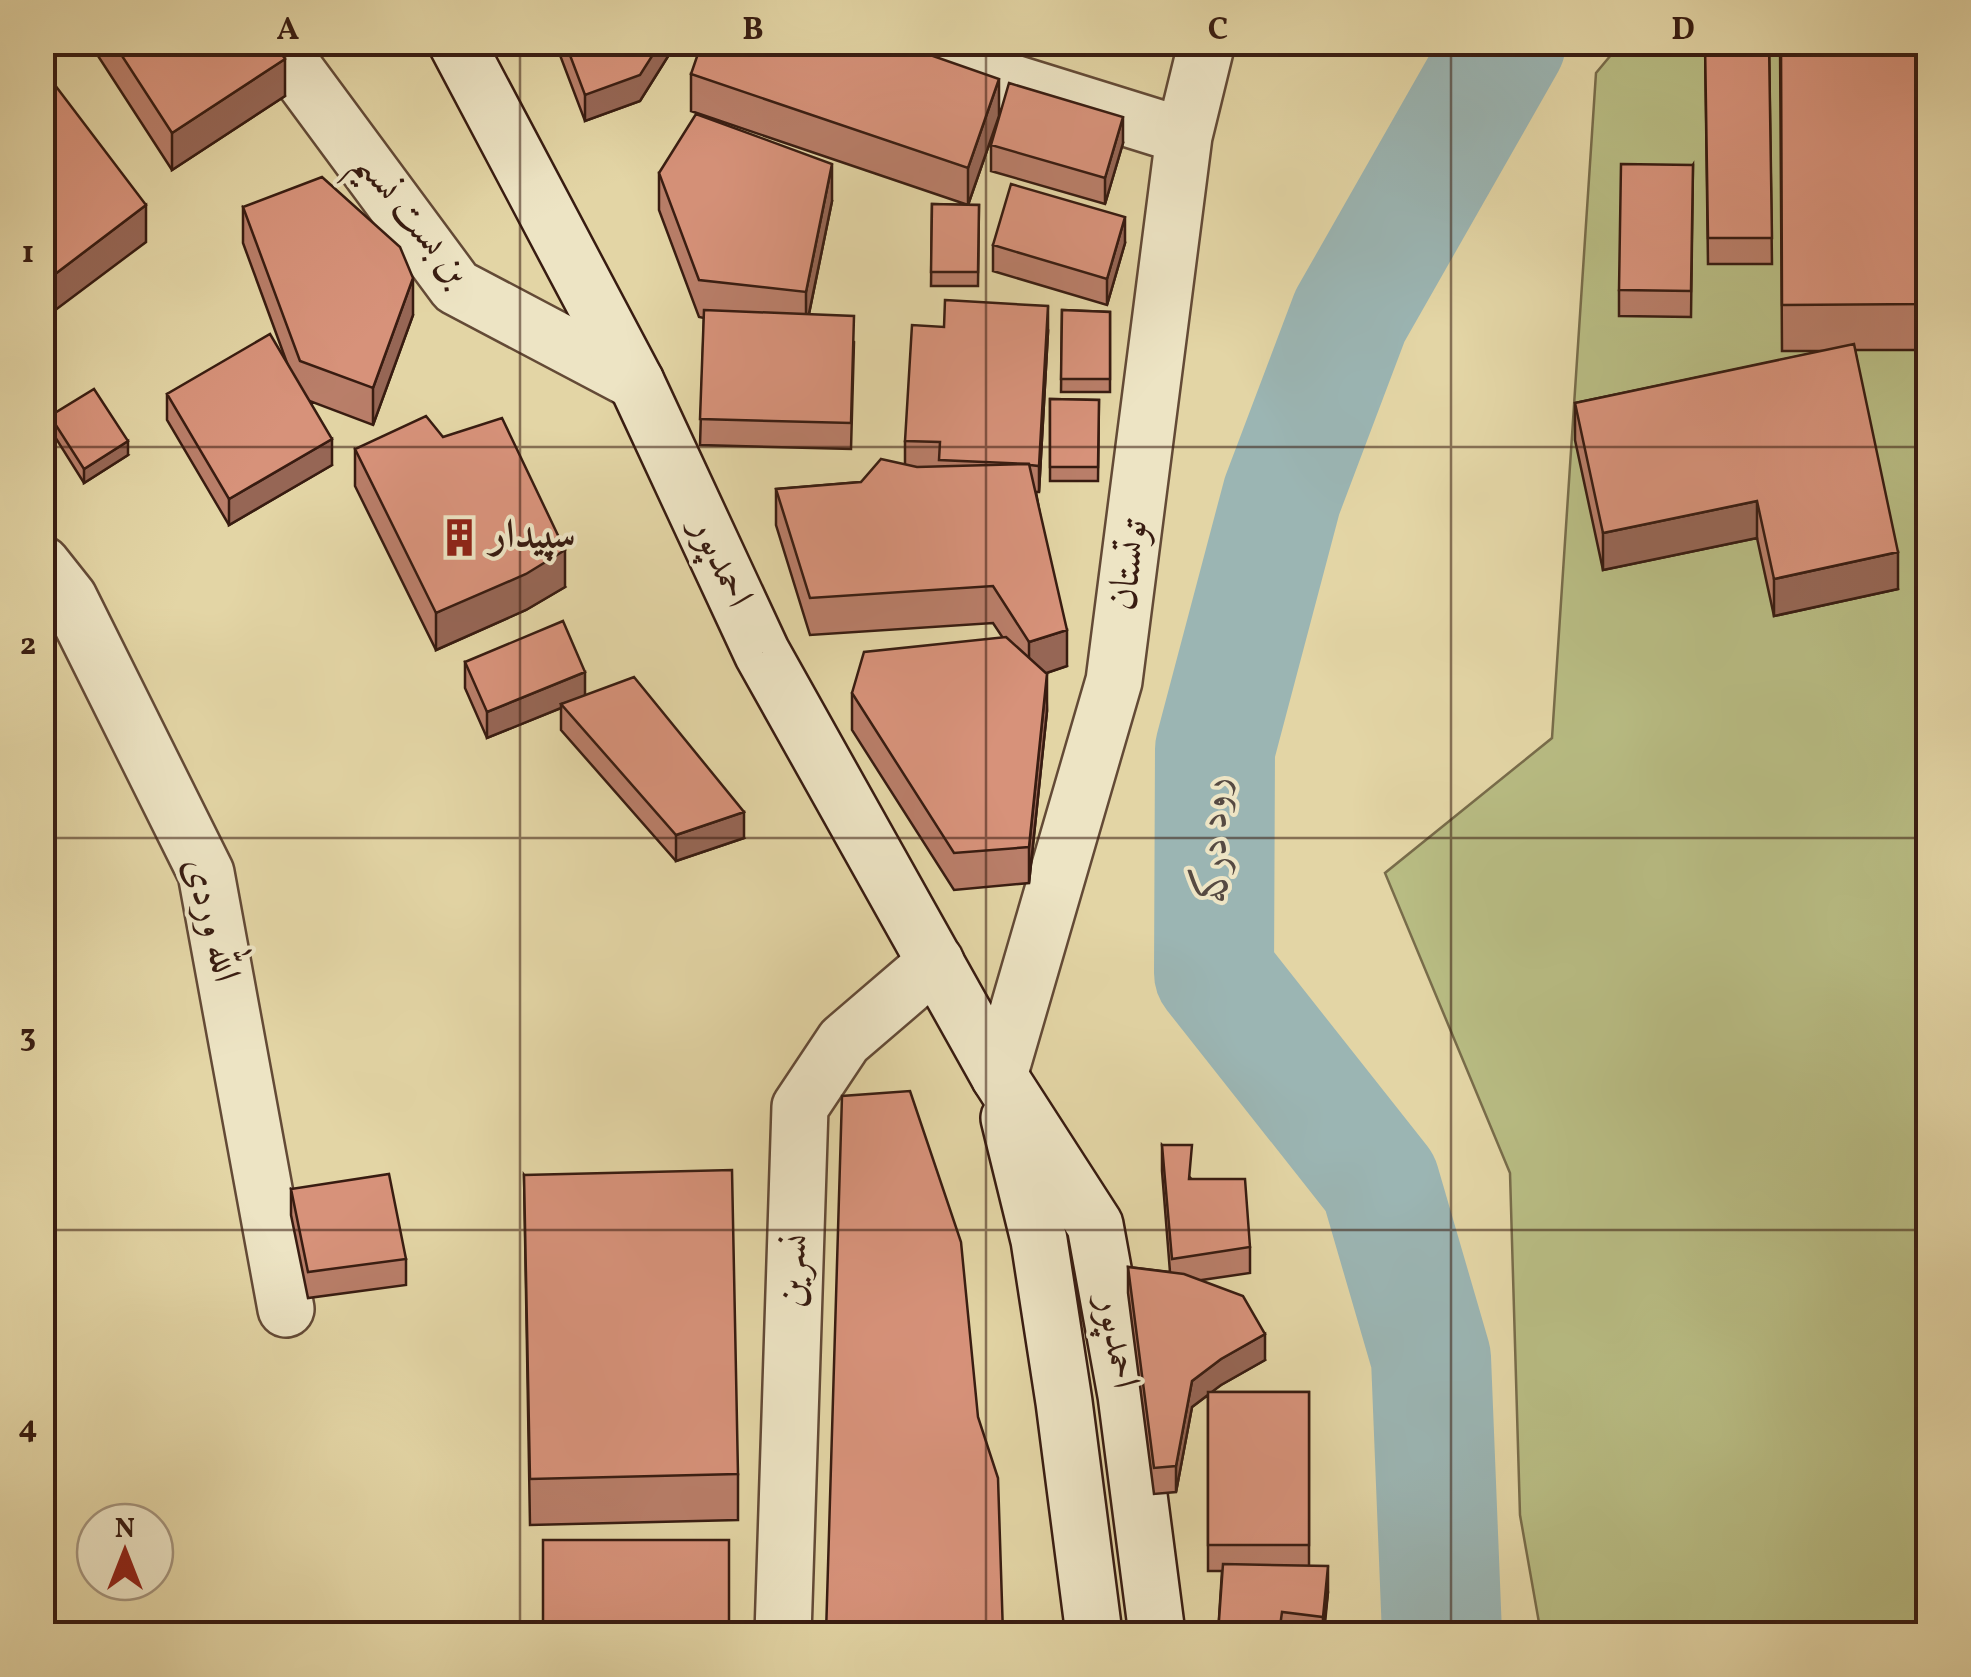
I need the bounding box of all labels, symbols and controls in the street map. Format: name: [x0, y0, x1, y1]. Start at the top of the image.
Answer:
text: A: [277, 9, 300, 53]
text: B: [742, 9, 764, 53]
text: C: [1208, 9, 1228, 53]
text: D: [1671, 9, 1695, 53]
street label: بن بست نسیم: [333, 139, 483, 304]
text: 1: [22, 232, 34, 276]
street label: احمدپور: [673, 505, 765, 617]
place label: سپیدار: [486, 509, 576, 565]
street label: توتستان: [1096, 515, 1164, 614]
building icon: سپیدار: [439, 516, 481, 558]
text: 2: [20, 624, 36, 668]
water label: رود درکه: [1186, 777, 1245, 903]
street label: الله وردی: [168, 850, 258, 988]
text: 3: [20, 1016, 36, 1060]
street label: نسرین: [765, 1233, 823, 1309]
street label: احمدپور: [1080, 1287, 1152, 1393]
text: 4: [18, 1407, 38, 1451]
north arrow: [75, 1502, 175, 1602]
text: N: [115, 1510, 135, 1549]

